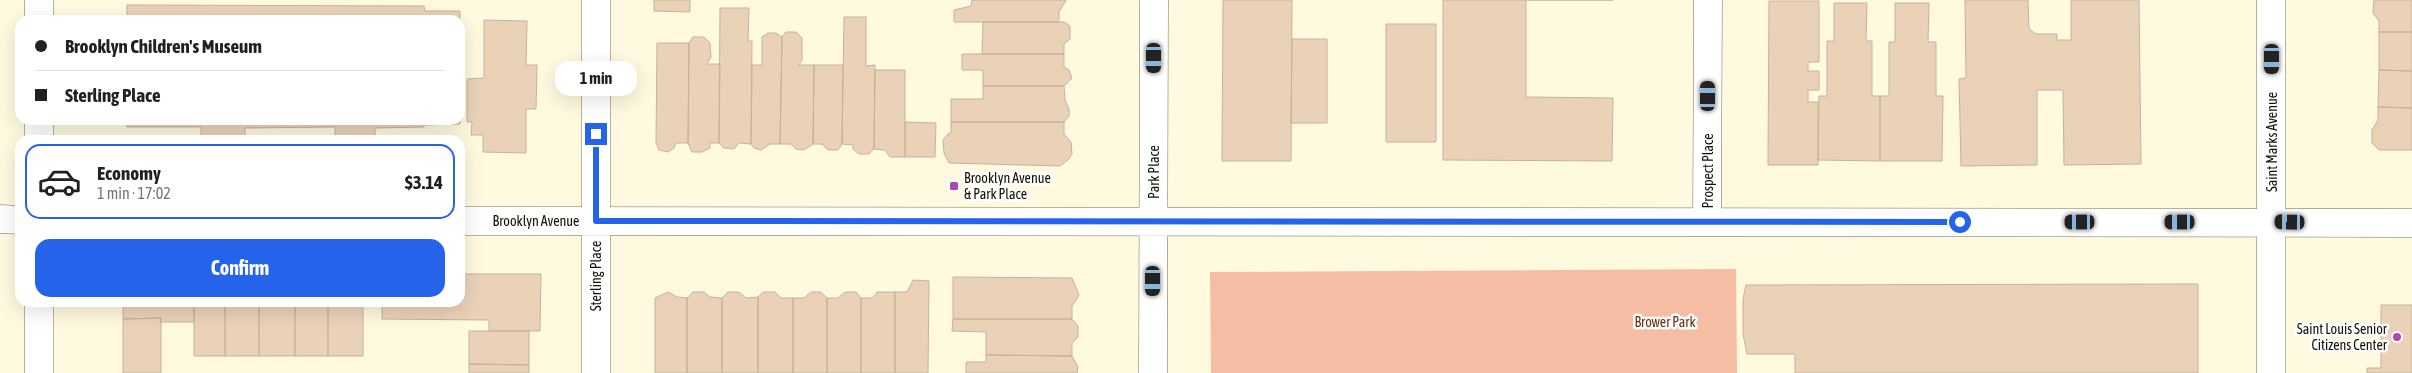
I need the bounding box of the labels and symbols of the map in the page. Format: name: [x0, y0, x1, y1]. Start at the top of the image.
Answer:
car: [1146, 43, 1161, 73]
car: [2264, 44, 2279, 74]
callout: 1 min: [555, 62, 637, 96]
car: [1700, 81, 1715, 111]
street label: Saint Marks Avenue: [2264, 92, 2280, 192]
route end: [585, 123, 607, 145]
street label: Prospect Place: [1700, 133, 1716, 209]
street label: Park Place: [1146, 145, 1162, 199]
place label: Brooklyn Avenue & Park Place: [964, 170, 1051, 202]
marker: Brooklyn Avenue & Park Place: [948, 180, 960, 192]
route start: [1949, 211, 1971, 233]
street label: Brooklyn Avenue: [493, 213, 579, 229]
car: [2274, 214, 2305, 230]
car: [2065, 215, 2095, 230]
car: [2165, 215, 2195, 230]
street label: Sterling Place: [588, 241, 604, 311]
car: [1145, 266, 1160, 296]
park label: Brower Park: [1634, 314, 1696, 330]
place label: Saint Louis Senior Citizens Center: [2297, 321, 2388, 353]
marker: Saint Louis Senior Citizens Center: [2391, 331, 2403, 343]

